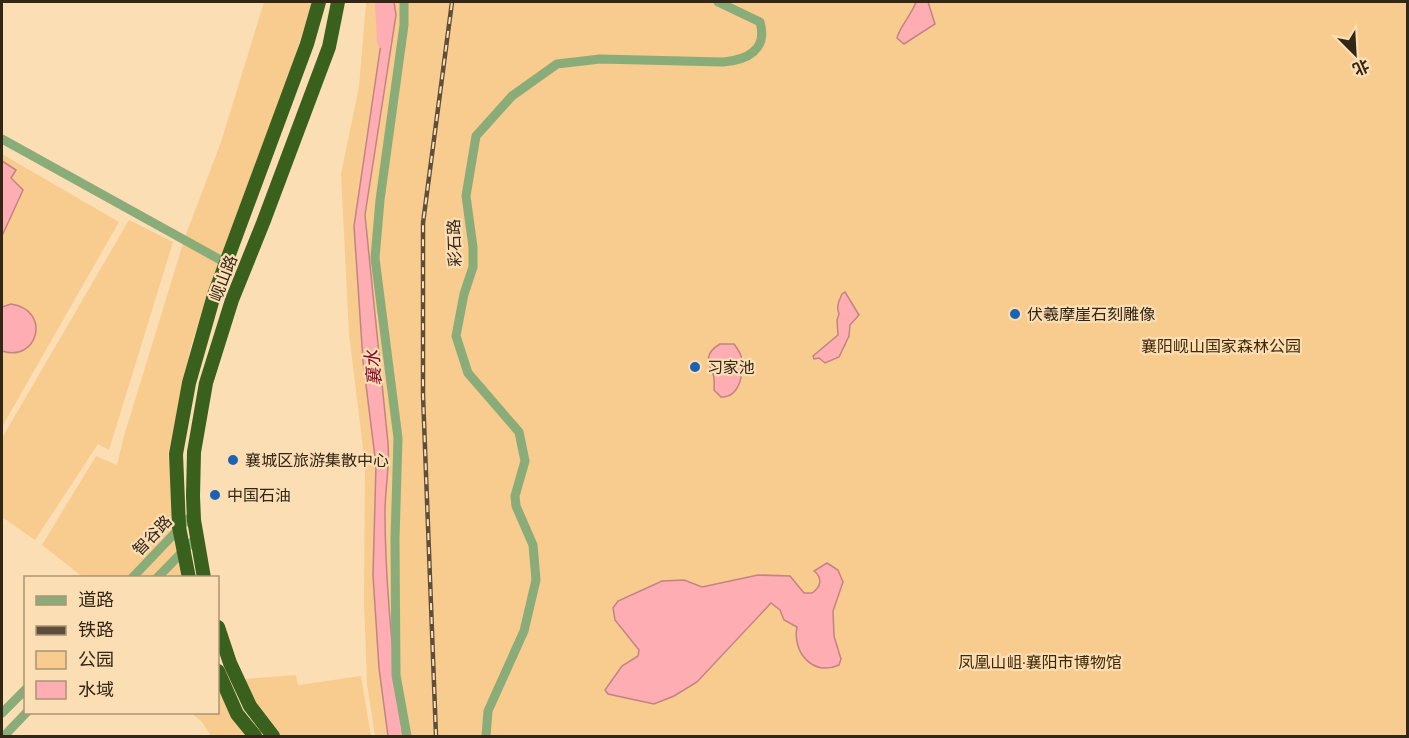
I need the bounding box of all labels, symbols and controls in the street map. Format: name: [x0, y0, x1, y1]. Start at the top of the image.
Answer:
north arrow: [1325, 24, 1385, 84]
text: 北: [1350, 55, 1372, 80]
street label: 彩石路: [443, 219, 465, 267]
street label: 岘山路: [205, 252, 241, 304]
place label: 伏羲摩崖石刻雕像: [1027, 304, 1155, 324]
marker: 伏羲摩崖石刻雕像: [1008, 307, 1022, 321]
park label: 襄阳岘山国家森林公园: [1141, 336, 1301, 356]
water label: 襄水: [360, 348, 386, 387]
place label: 习家池: [707, 357, 755, 377]
marker: 习家池: [688, 360, 702, 374]
place label: 襄城区旅游集散中心: [245, 450, 389, 470]
marker: 襄城区旅游集散中心: [226, 453, 240, 467]
place label: 中国石油: [227, 485, 291, 505]
marker: 中国石油: [208, 488, 222, 502]
street label: 智谷路: [128, 511, 176, 559]
legend: [24, 576, 219, 714]
text: 道路: [78, 588, 114, 611]
text: 铁路: [78, 618, 114, 641]
text: 公园: [78, 648, 114, 671]
park label: 凤凰山岨·襄阳市博物馆: [958, 652, 1122, 672]
text: 水域: [78, 678, 114, 701]

